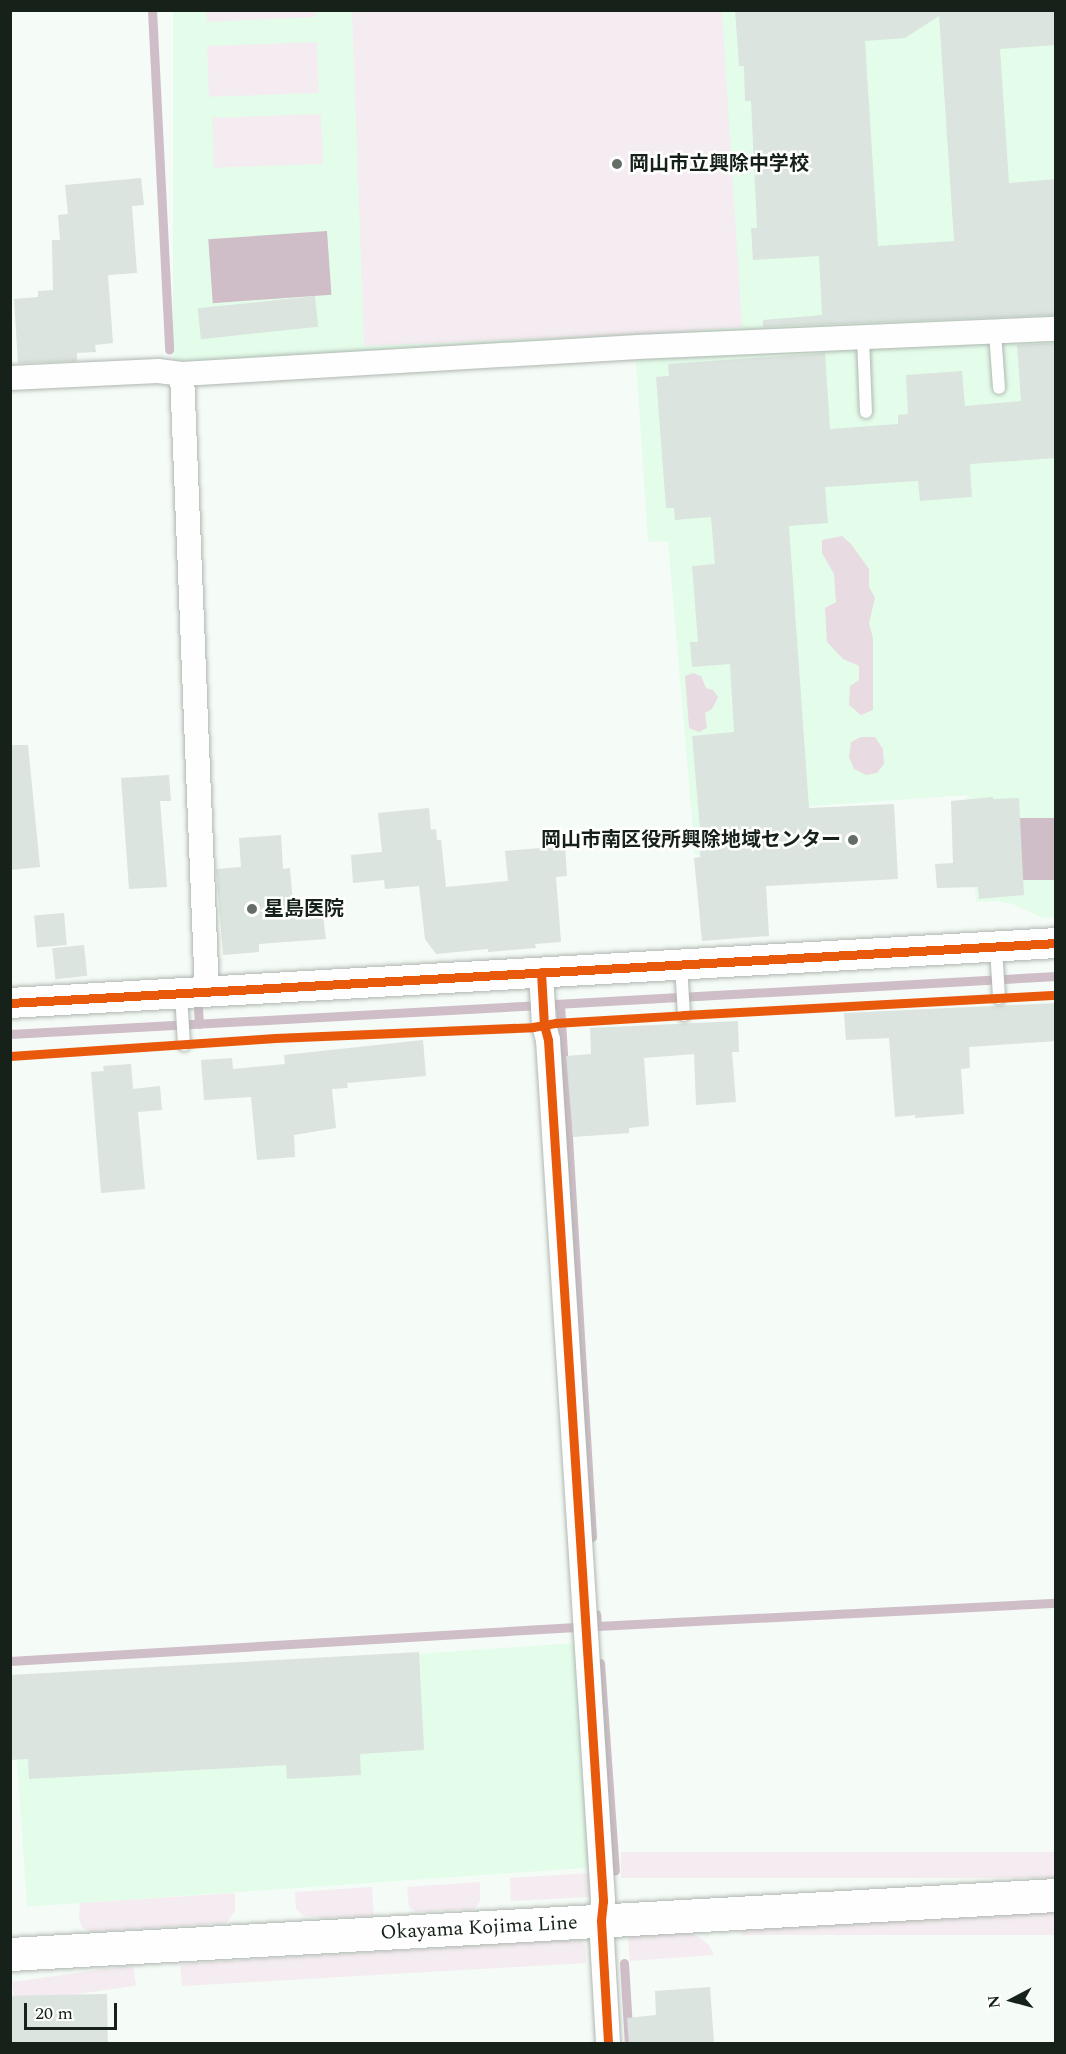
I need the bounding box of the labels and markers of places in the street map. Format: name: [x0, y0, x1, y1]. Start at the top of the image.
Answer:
place label: 岡山市立興除中学校: [629, 152, 809, 176]
marker: 岡山市立興除中学校: [610, 157, 624, 171]
place label: 岡山市南区役所興除地域センター: [541, 828, 841, 852]
marker: 岡山市南区役所興除地域センター: [846, 833, 860, 847]
place label: 星島医院: [264, 897, 344, 921]
marker: 星島医院: [245, 902, 259, 916]

